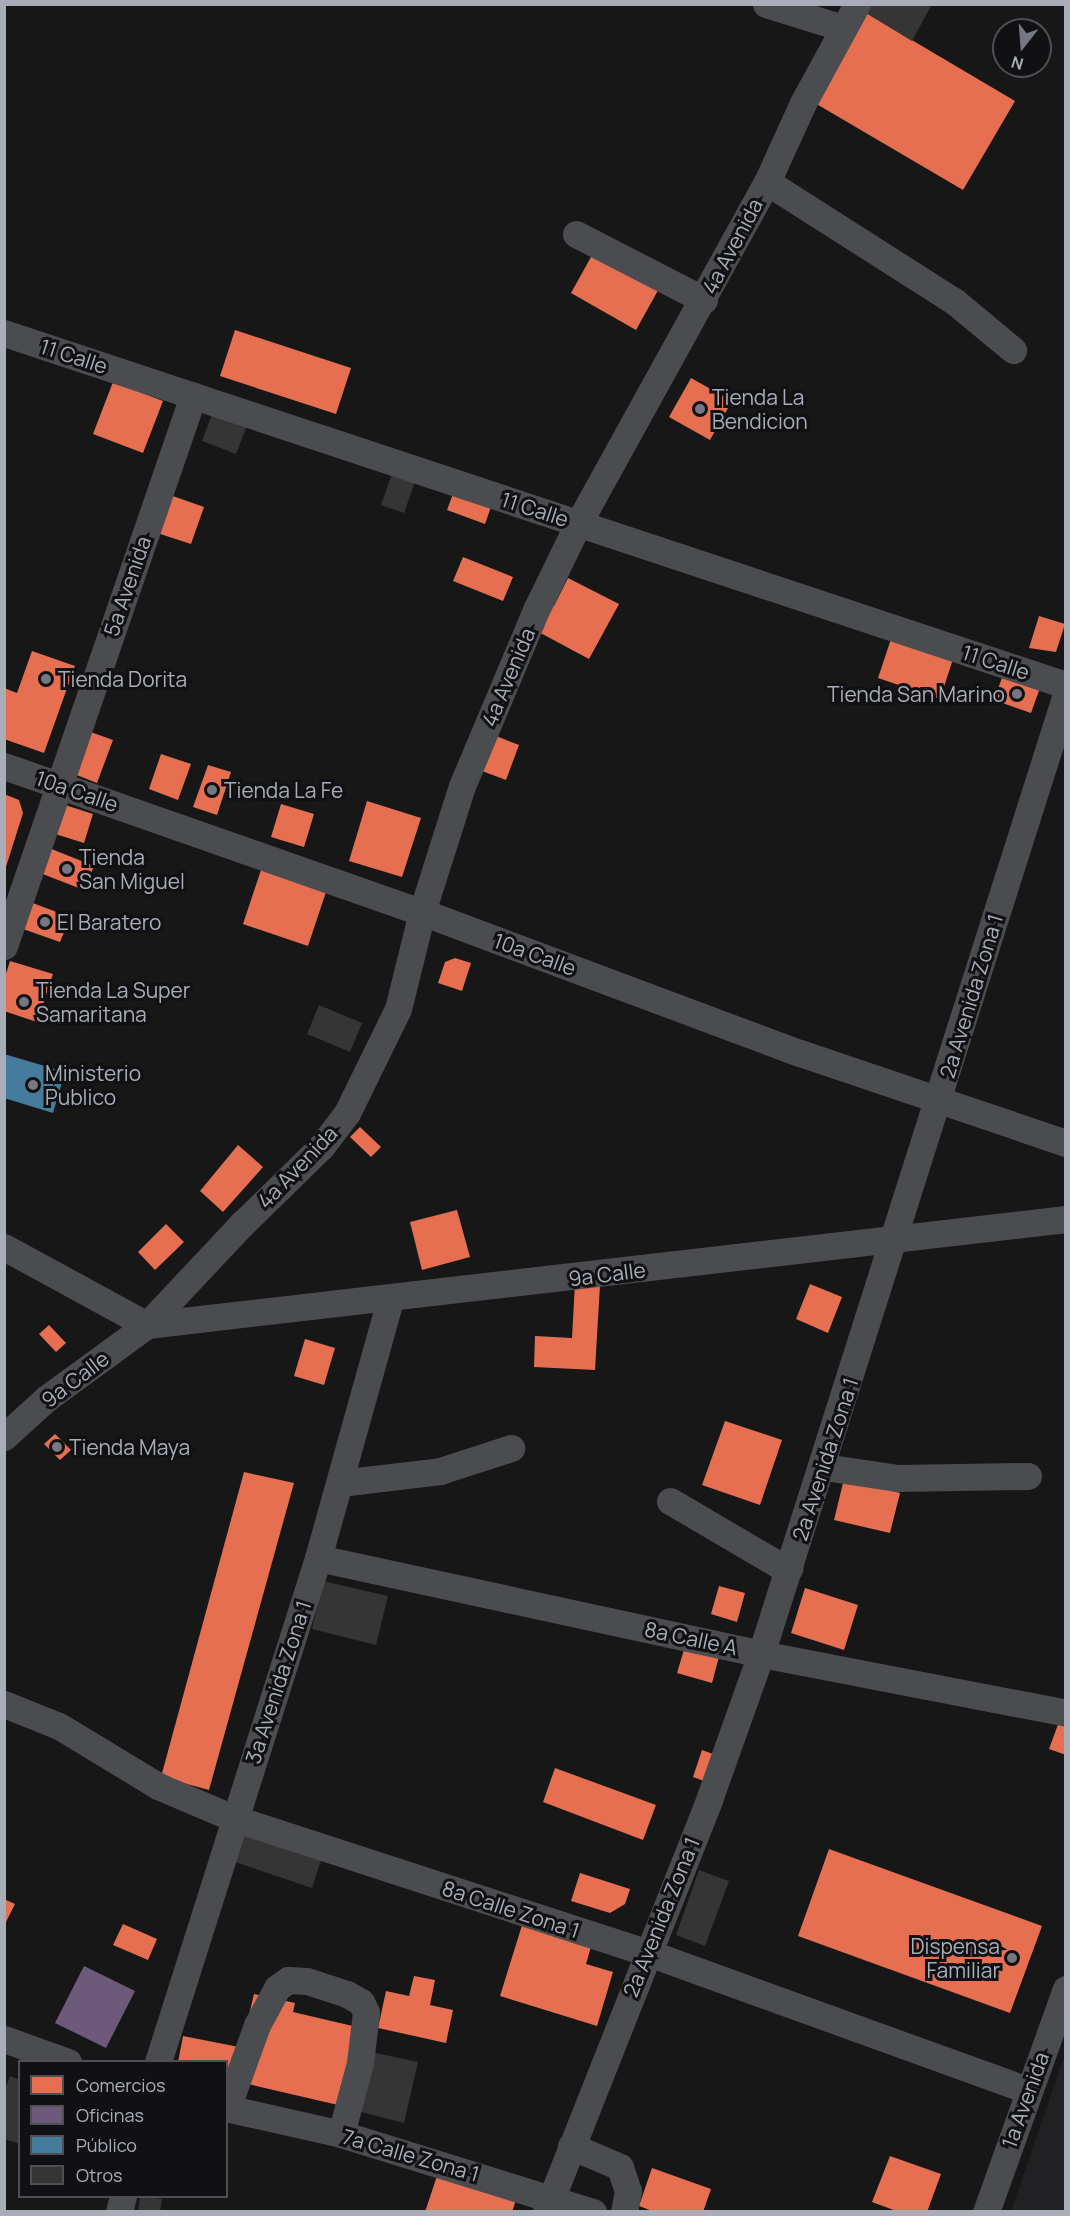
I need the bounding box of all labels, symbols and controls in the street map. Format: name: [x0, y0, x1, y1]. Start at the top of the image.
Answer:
north arrow: [992, 18, 1052, 78]
text: N: [1009, 51, 1026, 76]
street label: 4a Avenida: [696, 194, 768, 298]
street label: 11 Calle: [37, 333, 111, 379]
place label: Tienda La Bendicion: [712, 384, 808, 434]
marker: Tienda La Bendicion: [693, 402, 707, 416]
street label: 11 Calle: [498, 486, 572, 532]
street label: 5a Avenida: [98, 533, 156, 639]
street label: 4a Avenida: [476, 624, 540, 730]
street label: 11 Calle: [959, 639, 1033, 685]
place label: Tienda Dorita: [58, 666, 187, 692]
marker: Tienda Dorita: [39, 672, 53, 686]
place label: Tienda San Marino: [827, 681, 1005, 707]
marker: Tienda San Marino: [1010, 687, 1024, 701]
street label: 10a Calle: [32, 765, 122, 817]
place label: Tienda La Fe: [224, 777, 343, 803]
marker: Tienda La Fe: [205, 783, 219, 797]
place label: Tienda San Miguel: [79, 844, 185, 894]
marker: Tienda San Miguel: [60, 862, 74, 876]
place label: El Baratero: [57, 909, 161, 935]
street label: 2a Avenida Zona 1: [934, 911, 1008, 1081]
marker: El Baratero: [38, 915, 52, 929]
street label: 10a Calle: [490, 928, 580, 980]
place label: Tienda La Super Samaritana: [36, 977, 190, 1027]
marker: Tienda La Super Samaritana: [17, 995, 31, 1009]
place label: Ministerio Publico: [45, 1060, 141, 1110]
marker: Ministerio Publico: [26, 1078, 40, 1092]
street label: 4a Avenida: [252, 1121, 342, 1213]
street label: 9a Calle: [567, 1257, 647, 1291]
street label: 9a Calle: [36, 1346, 114, 1412]
street label: 2a Avenida Zona 1: [787, 1374, 863, 1544]
place label: Tienda Maya: [69, 1434, 190, 1460]
marker: Tienda Maya: [50, 1440, 64, 1454]
street label: 3a Avenida Zona 1: [240, 1597, 316, 1767]
street label: 8a Calle A: [642, 1616, 740, 1660]
street label: 2a Avenida Zona 1: [617, 1833, 705, 2001]
street label: 8a Calle Zona 1: [439, 1875, 583, 1943]
place label: Dispensa Familiar: [910, 1933, 1000, 1983]
marker: Dispensa Familiar: [1005, 1951, 1019, 1965]
street label: 1a Avenida: [996, 2049, 1054, 2151]
legend: [18, 2060, 228, 2198]
text: Comercios: [76, 2073, 165, 2097]
text: Oficinas: [76, 2103, 144, 2127]
street label: 7a Calle Zona 1: [340, 2123, 482, 2187]
text: Público: [76, 2133, 137, 2157]
text: Otros: [76, 2163, 123, 2187]

